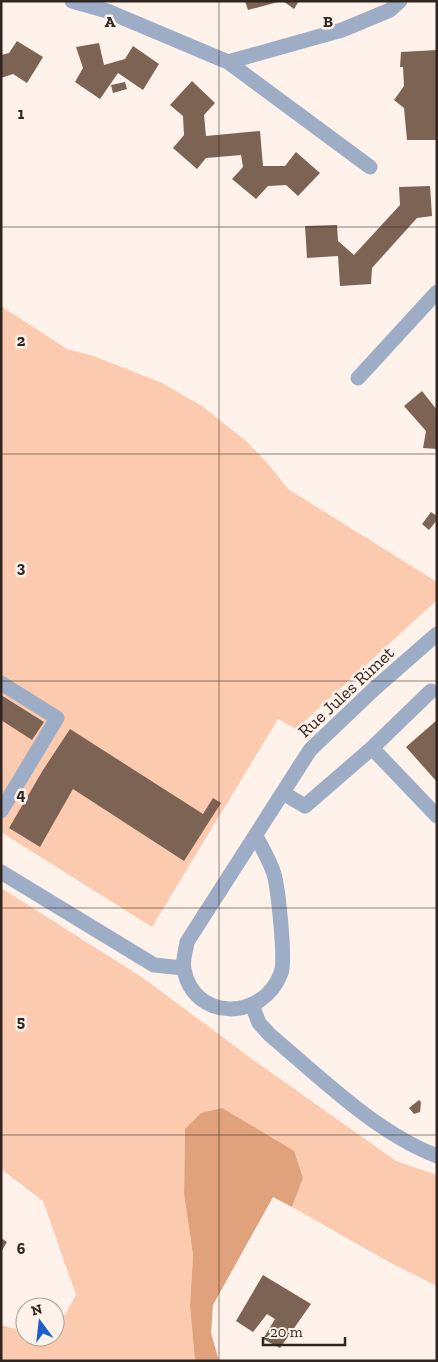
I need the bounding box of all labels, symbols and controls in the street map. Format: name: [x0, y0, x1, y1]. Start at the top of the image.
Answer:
text: A: [105, 12, 116, 31]
text: B: [323, 12, 333, 31]
text: 1: [18, 104, 25, 123]
text: 2: [17, 331, 26, 350]
text: 3: [17, 558, 26, 577]
street label: Rue Jules Rimet: [293, 642, 399, 742]
text: 4: [16, 785, 26, 804]
text: 5: [17, 1012, 25, 1031]
text: 6: [17, 1239, 26, 1258]
north arrow: [15, 1297, 65, 1347]
text: N: [29, 1300, 44, 1320]
scale bar: [263, 1314, 346, 1346]
text: 20 m: [270, 1323, 303, 1341]

